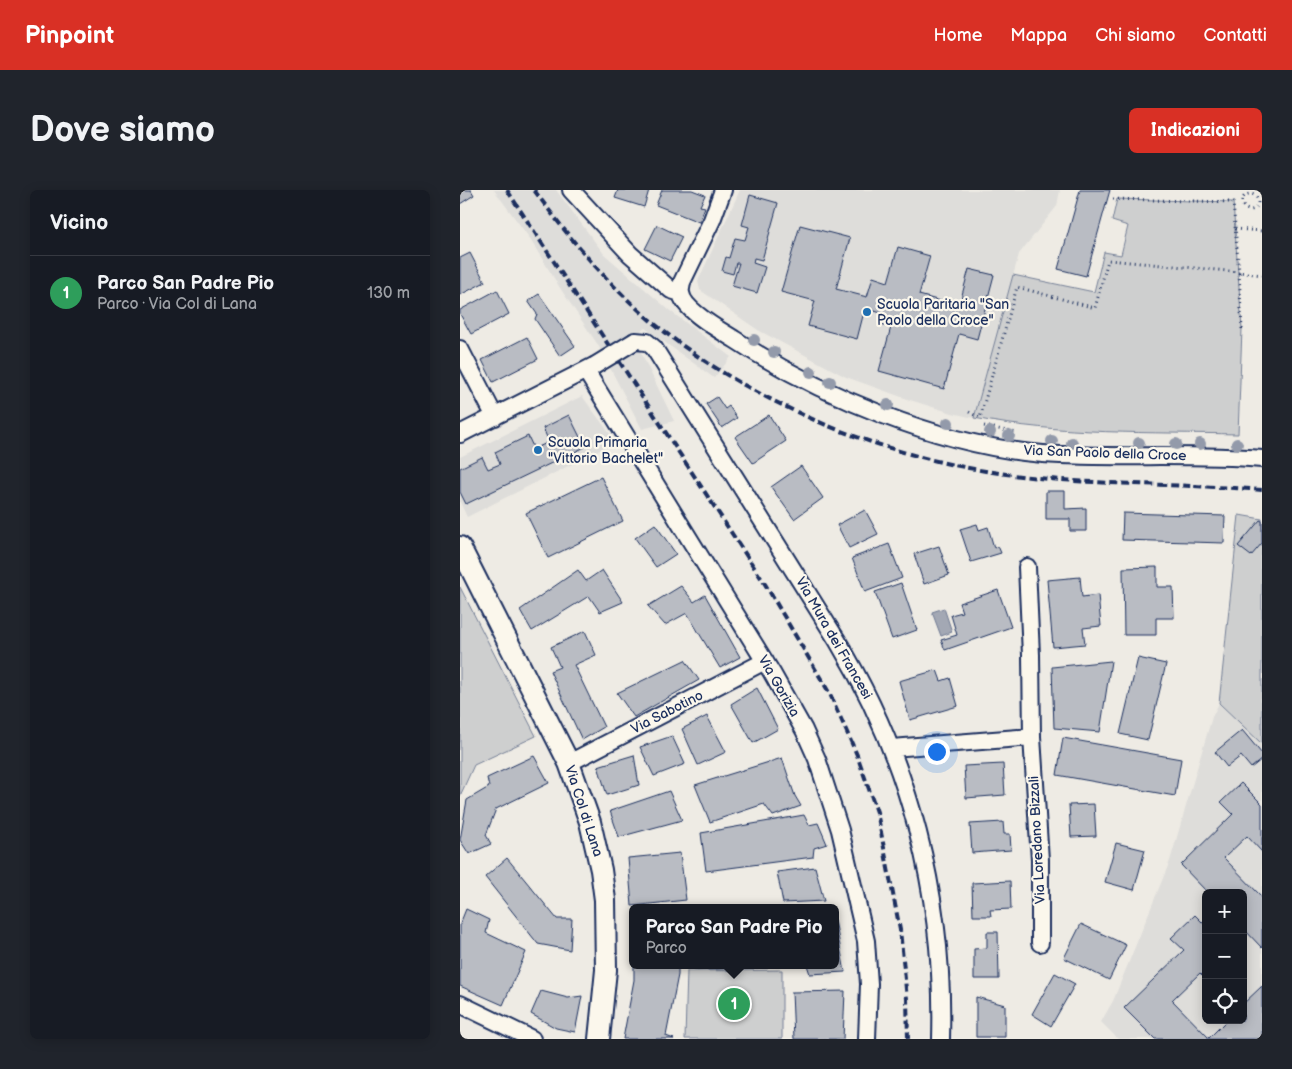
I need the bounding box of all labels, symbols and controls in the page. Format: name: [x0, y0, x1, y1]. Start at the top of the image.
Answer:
text: Pinpoint: [25, 21, 114, 50]
text: Home: [933, 25, 982, 46]
text: Mappa: [1010, 25, 1067, 46]
text: Chi siamo: [1095, 25, 1175, 46]
text: Contatti: [1203, 25, 1267, 46]
button: Indicazioni: [1129, 108, 1262, 153]
text: Dove siamo: [30, 109, 215, 152]
text: Vicino: [50, 210, 108, 235]
text: Parco San Padre Pio: [97, 272, 274, 295]
text: 1: [63, 284, 69, 303]
text: 130 m: [367, 284, 410, 303]
text: Parco · Via Col di Lana: [97, 295, 257, 314]
place label: Scuola Paritaria "San Paolo della Croce": [877, 296, 1009, 329]
marker: Scuola Paritaria "San Paolo della Croce": [861, 306, 873, 318]
place label: Scuola Primaria "Vittorio Bachelet": [548, 434, 663, 467]
street label: Via San Paolo della Croce: [1023, 442, 1187, 464]
marker: Scuola Primaria "Vittorio Bachelet": [532, 444, 544, 456]
street label: Via Mura dei Francesi: [792, 574, 876, 702]
street label: Via Gorizia: [755, 652, 803, 720]
street label: Via Sabotino: [628, 687, 706, 737]
your location: [924, 739, 950, 765]
street label: Via Col di Lana: [561, 763, 607, 859]
street label: Via Loredano Bizzali: [1025, 776, 1049, 904]
map controls: [1202, 889, 1247, 1024]
button: +: [1202, 889, 1247, 934]
popup: [629, 904, 839, 969]
text: Parco San Padre Pio: [645, 916, 823, 939]
button: −: [1202, 934, 1247, 979]
text: Parco: [645, 939, 687, 958]
button: locate: [1202, 979, 1247, 1024]
pin: 1: [718, 985, 750, 1023]

